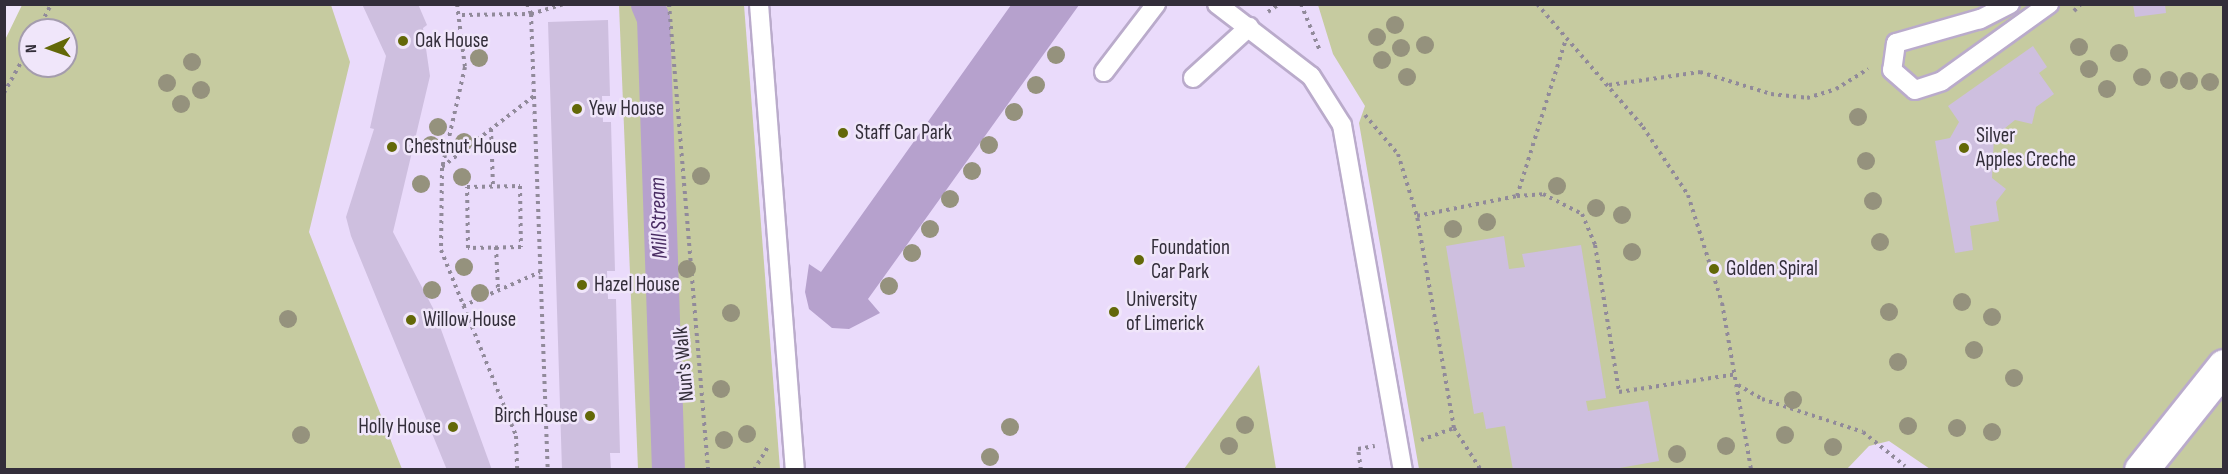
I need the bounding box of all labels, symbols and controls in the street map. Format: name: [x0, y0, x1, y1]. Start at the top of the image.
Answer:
north arrow: [18, 18, 78, 78]
place label: Oak House: [415, 28, 489, 54]
marker: Oak House: [396, 34, 410, 48]
text: N: [22, 44, 41, 53]
place label: Yew House: [589, 96, 664, 122]
marker: Yew House: [570, 102, 584, 116]
place label: Staff Car Park: [855, 120, 952, 146]
place label: Silver Apples Creche: [1976, 123, 2076, 173]
marker: Staff Car Park: [836, 126, 850, 140]
place label: Chestnut House: [404, 134, 517, 160]
marker: Chestnut House: [385, 140, 399, 154]
marker: Silver Apples Creche: [1957, 141, 1971, 155]
water label: Mill Stream: [644, 177, 674, 259]
place label: Foundation Car Park: [1151, 235, 1230, 285]
marker: Foundation Car Park: [1132, 253, 1146, 267]
place label: Golden Spiral: [1726, 256, 1818, 282]
marker: Golden Spiral: [1707, 262, 1721, 276]
place label: Hazel House: [594, 272, 680, 298]
marker: Hazel House: [575, 278, 589, 292]
place label: University of Limerick: [1126, 287, 1204, 337]
marker: University of Limerick: [1107, 305, 1121, 319]
place label: Willow House: [423, 307, 516, 333]
marker: Willow House: [404, 313, 418, 327]
street label: Nun's Walk: [668, 326, 700, 402]
place label: Birch House: [494, 403, 578, 429]
marker: Birch House: [583, 409, 597, 423]
place label: Holly House: [358, 414, 441, 440]
marker: Holly House: [446, 420, 460, 434]

